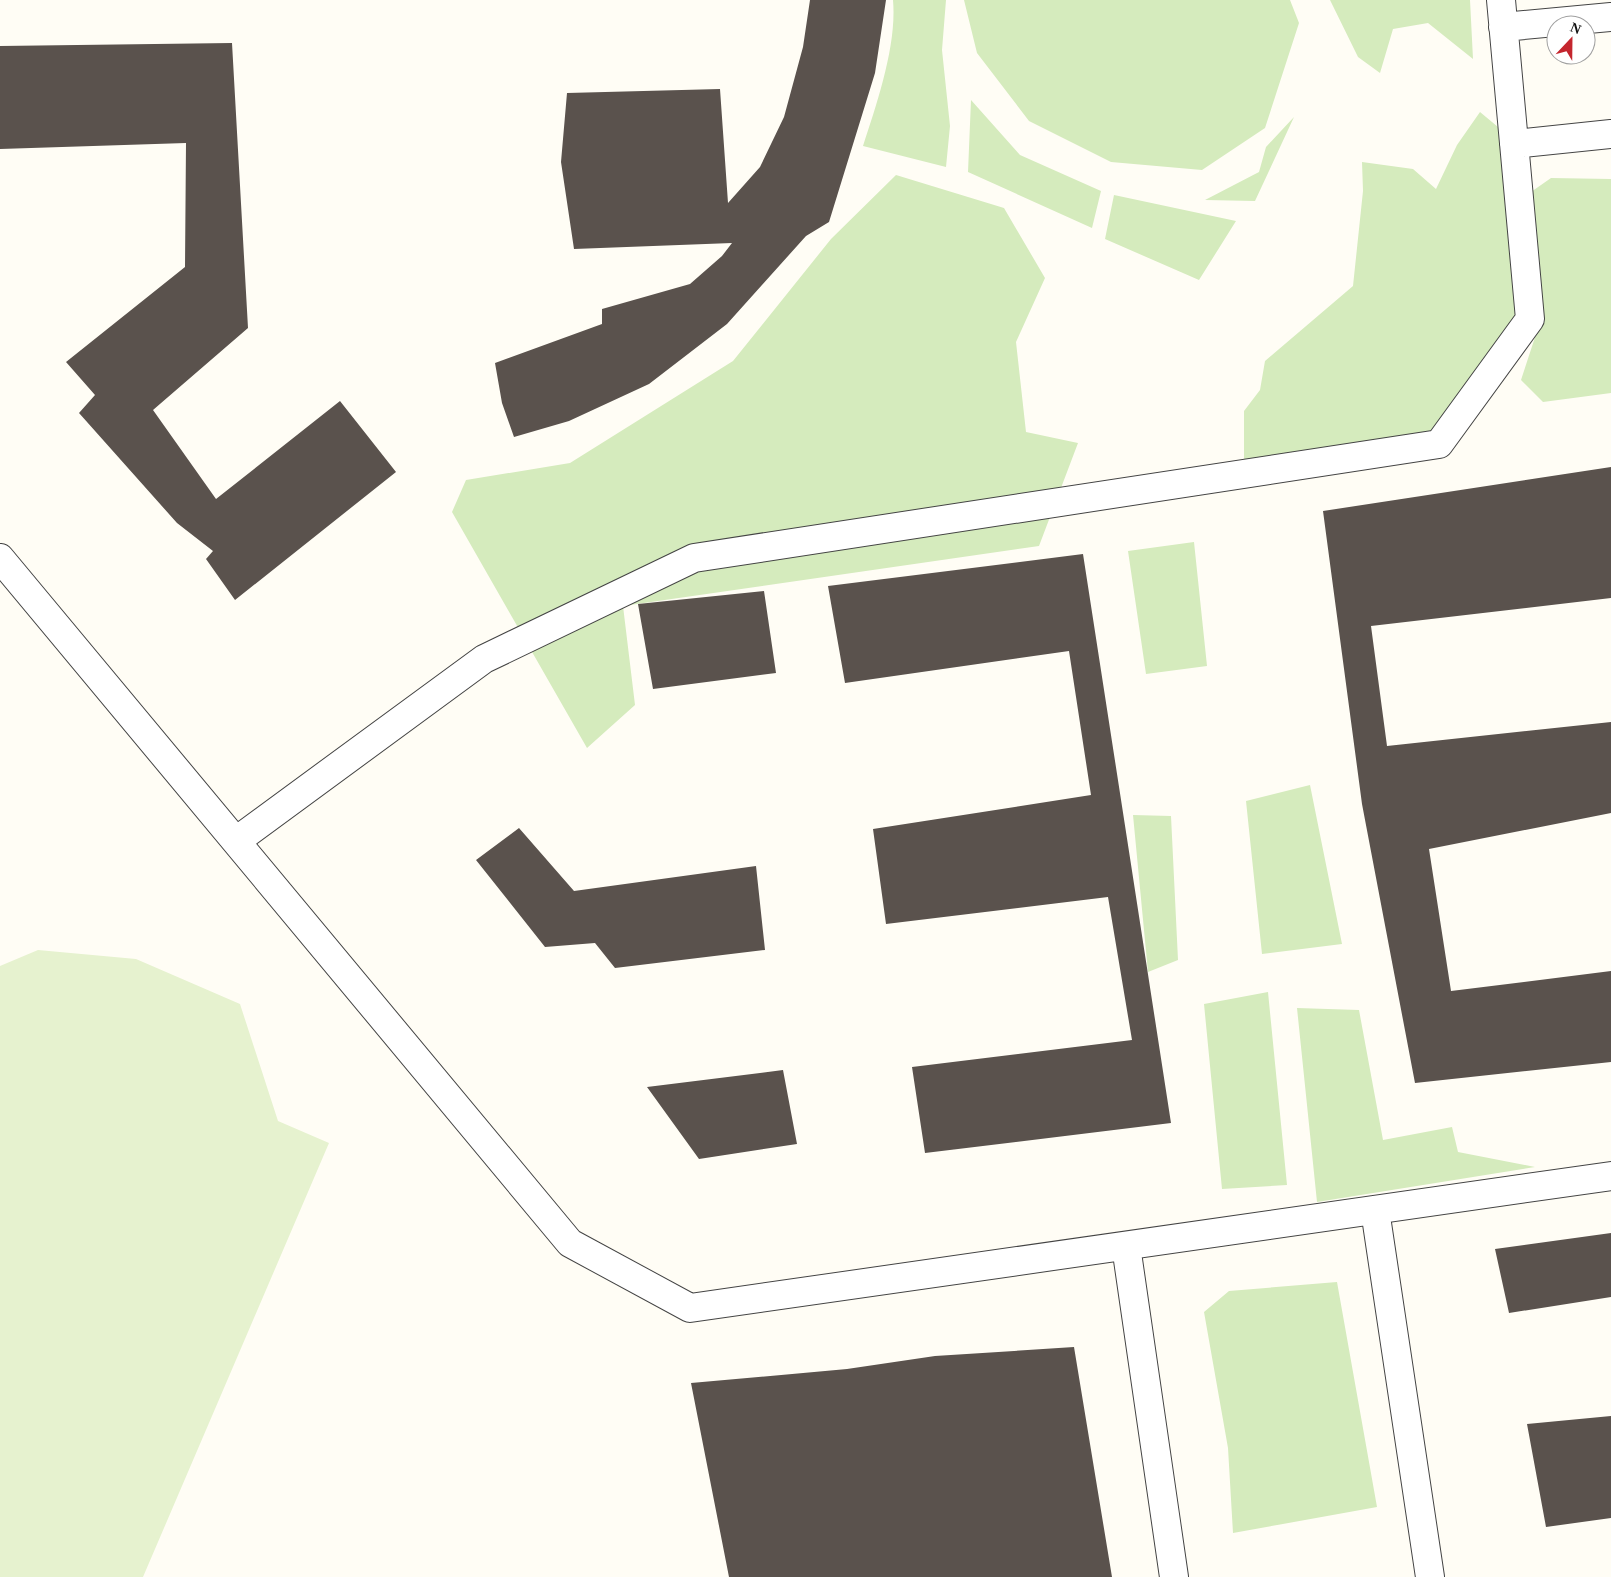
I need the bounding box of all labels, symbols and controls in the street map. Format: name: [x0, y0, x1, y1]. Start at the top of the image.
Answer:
north arrow: [1546, 15, 1596, 65]
text: N: [1568, 20, 1583, 37]

